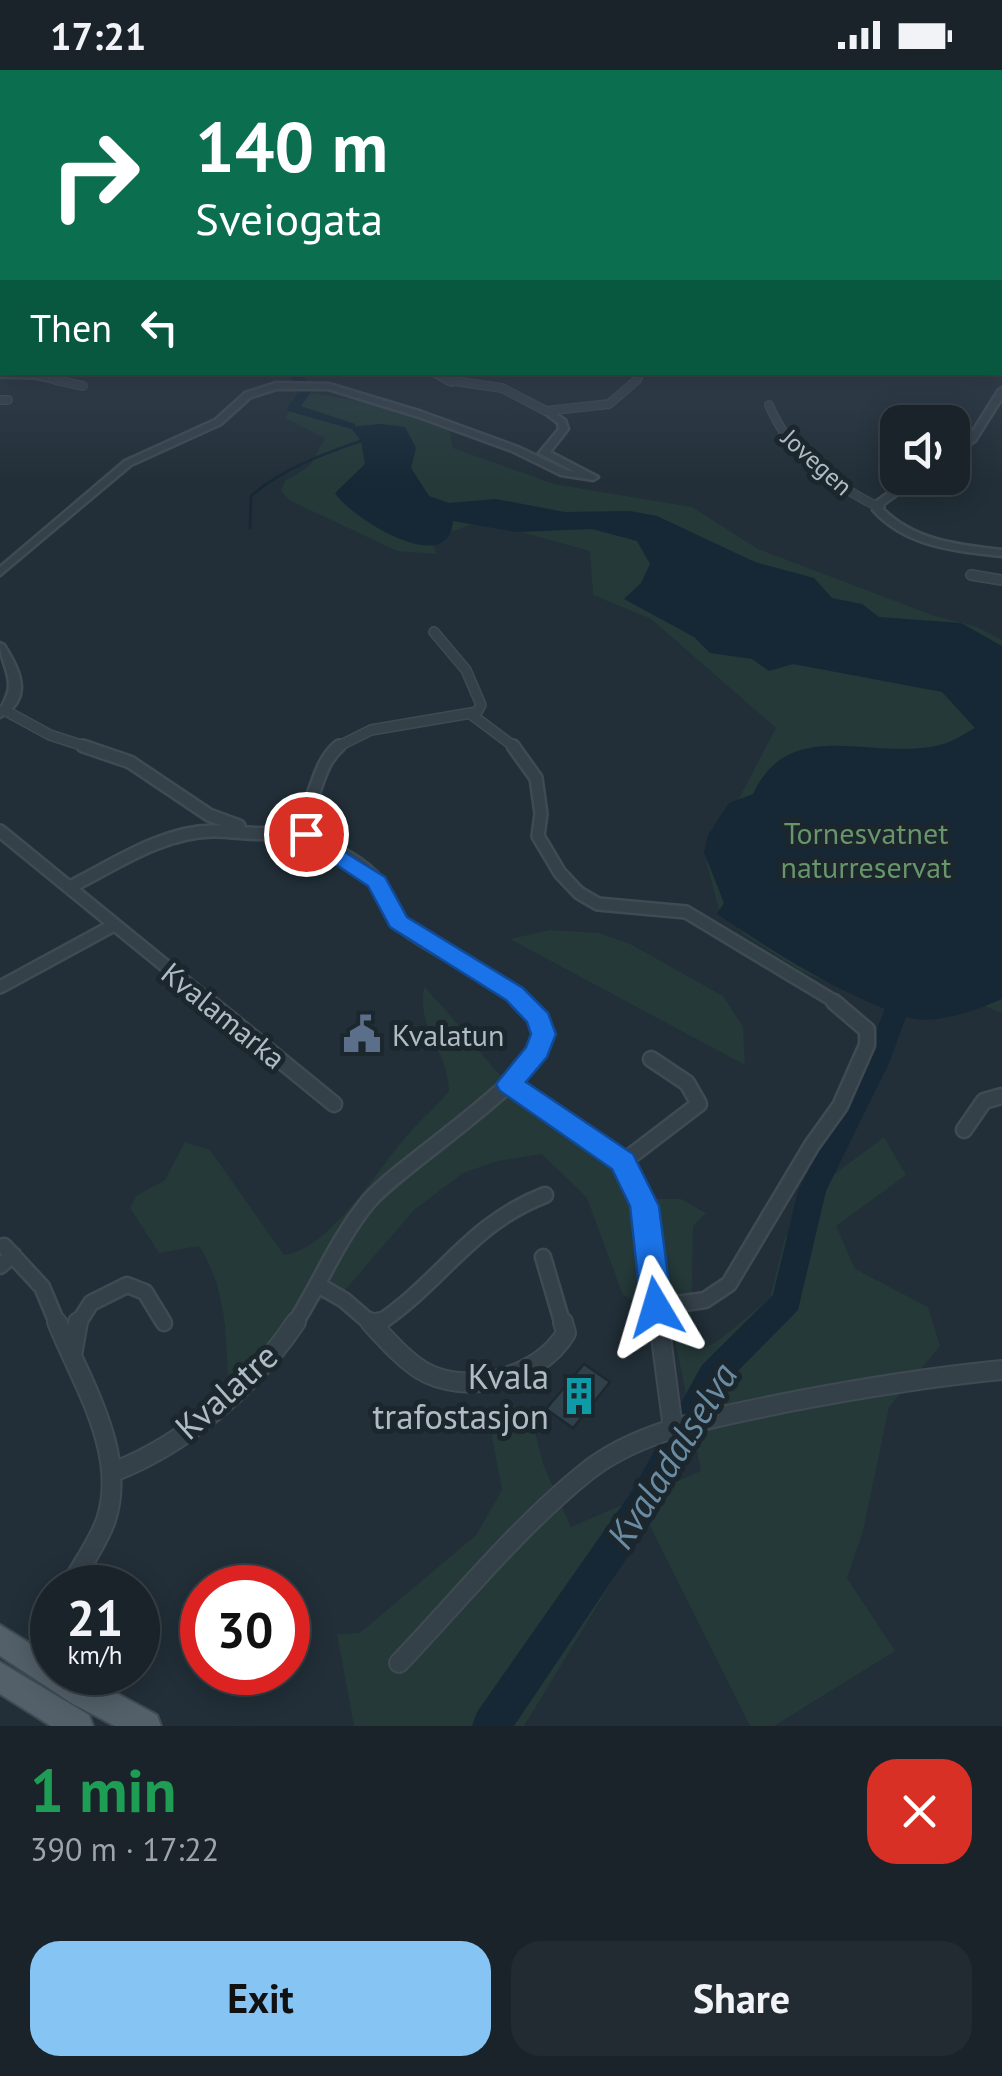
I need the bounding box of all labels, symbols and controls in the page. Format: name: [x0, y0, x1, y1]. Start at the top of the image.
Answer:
text: 17:21: [50, 11, 146, 60]
text: 140 m: [195, 101, 388, 191]
icon: right: [30, 110, 160, 240]
text: Sveiogata: [195, 189, 383, 247]
icon: left: [132, 300, 187, 355]
text: Then: [30, 303, 112, 352]
map controls: [880, 405, 970, 495]
button: sound: [880, 405, 970, 495]
street label: Jovegen: [774, 421, 859, 502]
pin: [264, 792, 349, 877]
icon: arrive: [279, 807, 334, 862]
park label: Tornesvatnet naturreservat: [781, 813, 951, 886]
street label: Kvalamarka: [154, 953, 294, 1077]
public building icon: Kvalatun: [341, 1013, 383, 1055]
place label: Kvalatun: [392, 1015, 504, 1054]
position arrow: [604, 1255, 708, 1359]
street label: Kvalatre: [165, 1333, 287, 1449]
place label: Kvala trafostasjon: [372, 1353, 549, 1439]
water label: Kvaladalselva: [595, 1353, 748, 1557]
building icon: Kvala trafostasjon: [558, 1375, 600, 1417]
speed limit sign: 30: [180, 1565, 310, 1695]
text: 21: [67, 1585, 123, 1650]
text: km/h: [68, 1639, 122, 1671]
text: 1 min: [30, 1751, 176, 1829]
button: close: [867, 1759, 972, 1864]
text: 390 m · 17:22: [30, 1828, 219, 1870]
button: Exit: [30, 1941, 491, 2056]
button: Share: [511, 1941, 972, 2056]

